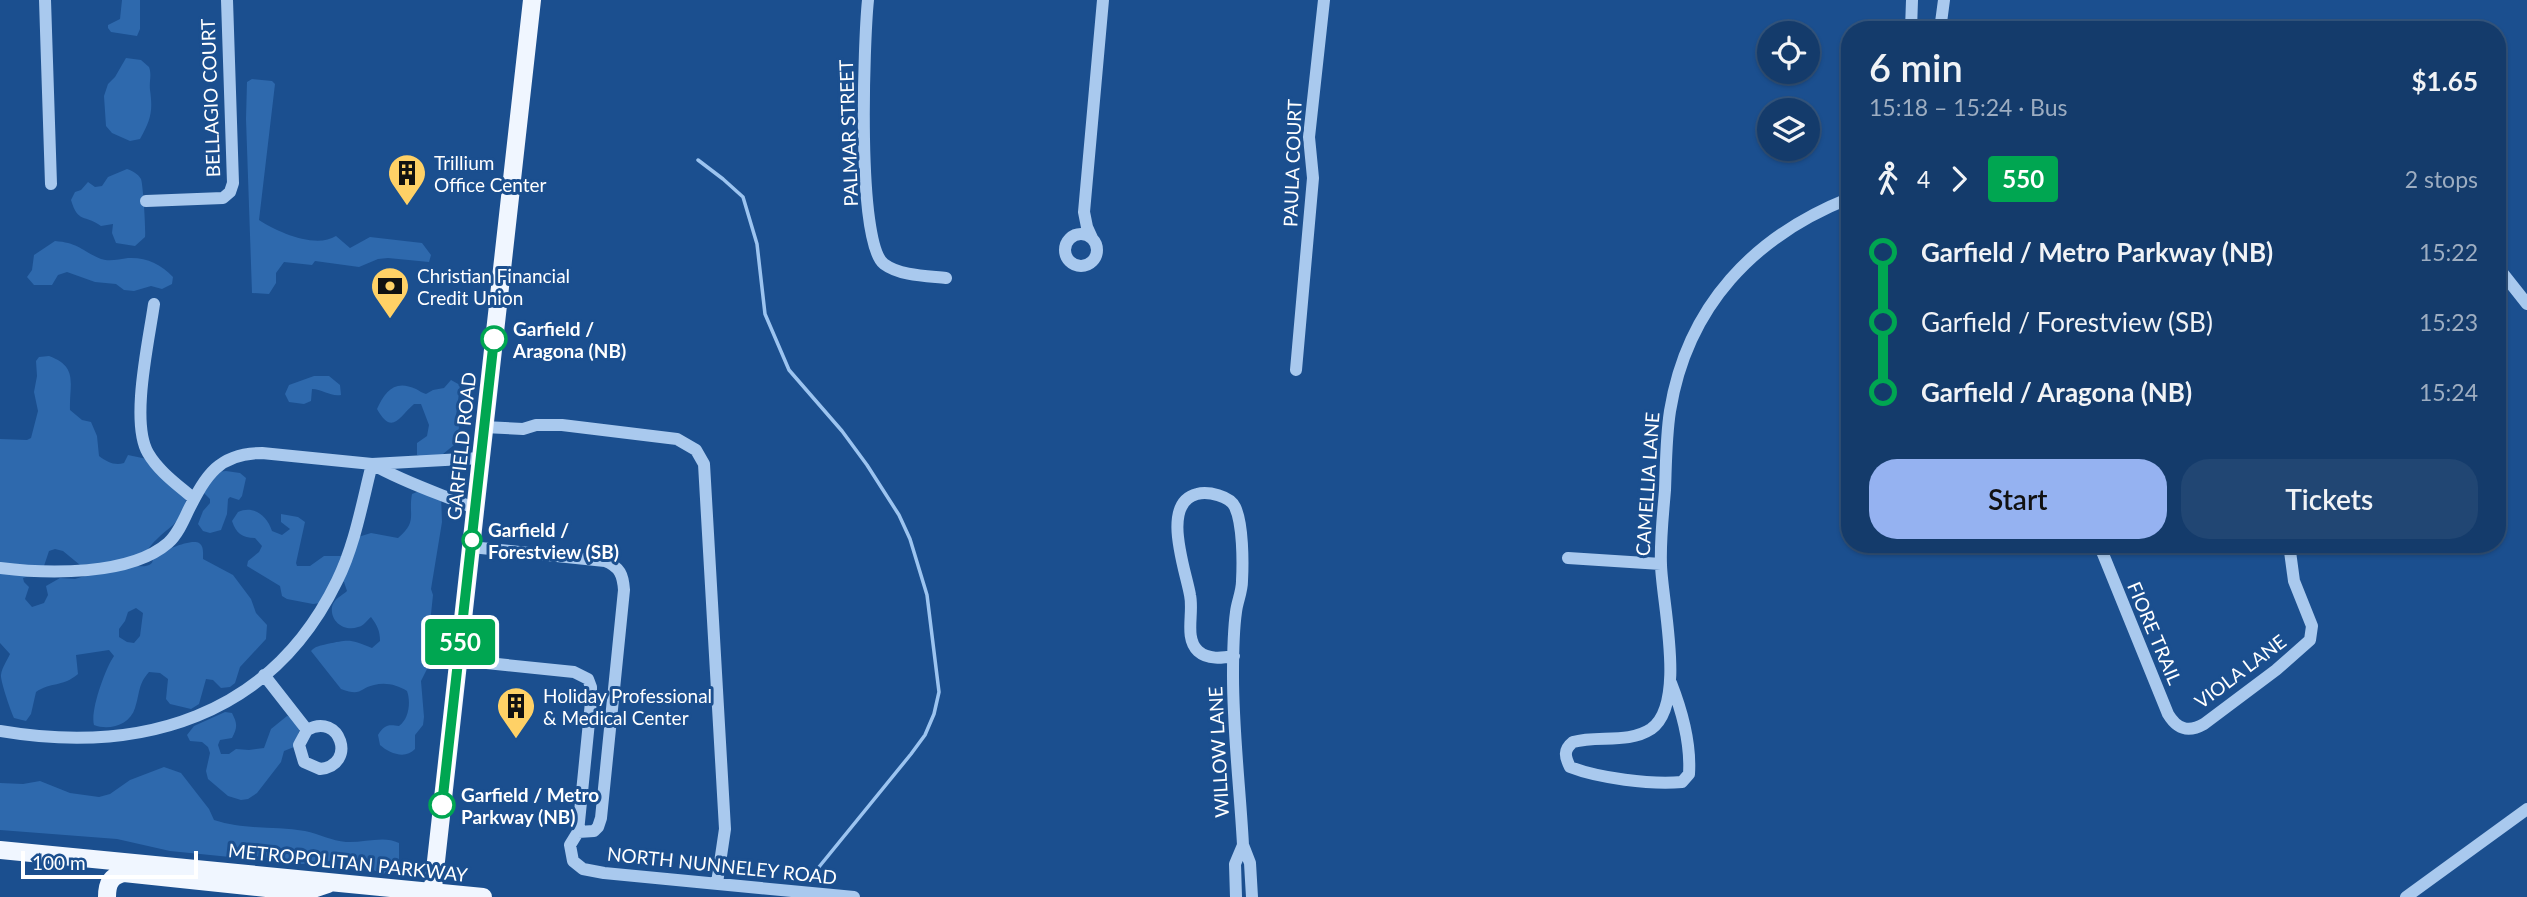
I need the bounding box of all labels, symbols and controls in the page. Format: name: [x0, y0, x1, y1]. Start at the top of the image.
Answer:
street label: BELLAGIO COURT: [196, 18, 224, 178]
map controls: [1757, 21, 1820, 161]
button: locate: [1757, 21, 1820, 84]
text: 6 min: [1869, 44, 1963, 90]
street label: PALMAR STREET: [834, 59, 862, 207]
text: $1.65: [2412, 65, 2478, 97]
text: 15:18 – 15:24 · Bus: [1869, 93, 2068, 121]
button: layers: [1757, 98, 1820, 161]
street label: PAULA COURT: [1278, 99, 1306, 227]
place label: Trillium Office Center: [434, 151, 547, 196]
building icon: Trillium Office Center: [386, 152, 428, 207]
icon: walk: [1869, 160, 1907, 198]
icon: forward: [1940, 160, 1978, 198]
text: 550: [2002, 164, 2044, 193]
text: 4: [1917, 165, 1930, 193]
text: 2 stops: [2405, 165, 2478, 193]
text: Garfield / Metro Parkway (NB): [1921, 236, 2273, 268]
text: 15:22: [2419, 238, 2478, 266]
place label: Christian Financial Credit Union: [417, 264, 570, 309]
bank icon: Christian Financial Credit Union: [369, 265, 411, 320]
text: Garfield / Forestview (SB): [1921, 306, 2213, 338]
text: 15:23: [2419, 308, 2478, 336]
place label: Garfield / Aragona (NB): [512, 317, 626, 362]
marker: Garfield / Aragona (NB): [481, 326, 507, 352]
street label: GARFIELD ROAD: [442, 371, 480, 521]
text: Garfield / Aragona (NB): [1921, 376, 2192, 408]
text: 15:24: [2419, 378, 2478, 406]
street label: CAMELLIA LANE: [1630, 411, 1664, 557]
button: Start: [1869, 459, 2167, 539]
button: Tickets: [2181, 459, 2478, 539]
place label: Garfield / Forestview (SB): [488, 518, 619, 563]
marker: Garfield / Forestview (SB): [462, 530, 482, 550]
street label: FIORE TRAIL: [2123, 578, 2187, 688]
line badge: 550: [420, 619, 500, 665]
text: 550: [439, 627, 481, 656]
street label: VIOLA LANE: [2190, 629, 2290, 713]
place label: Holiday Professional & Medical Center: [543, 684, 712, 729]
building icon: Holiday Professional & Medical Center: [495, 685, 537, 740]
street label: WILLOW LANE: [1203, 686, 1233, 818]
place label: Garfield / Metro Parkway (NB): [461, 783, 599, 828]
marker: Garfield / Metro Parkway (NB): [429, 792, 455, 818]
street label: METROPOLITAN PARKWAY: [227, 838, 469, 886]
street label: NORTH NUNNELEY ROAD: [606, 841, 838, 889]
scale bar: [21, 848, 198, 880]
text: 100 m: [32, 851, 86, 874]

